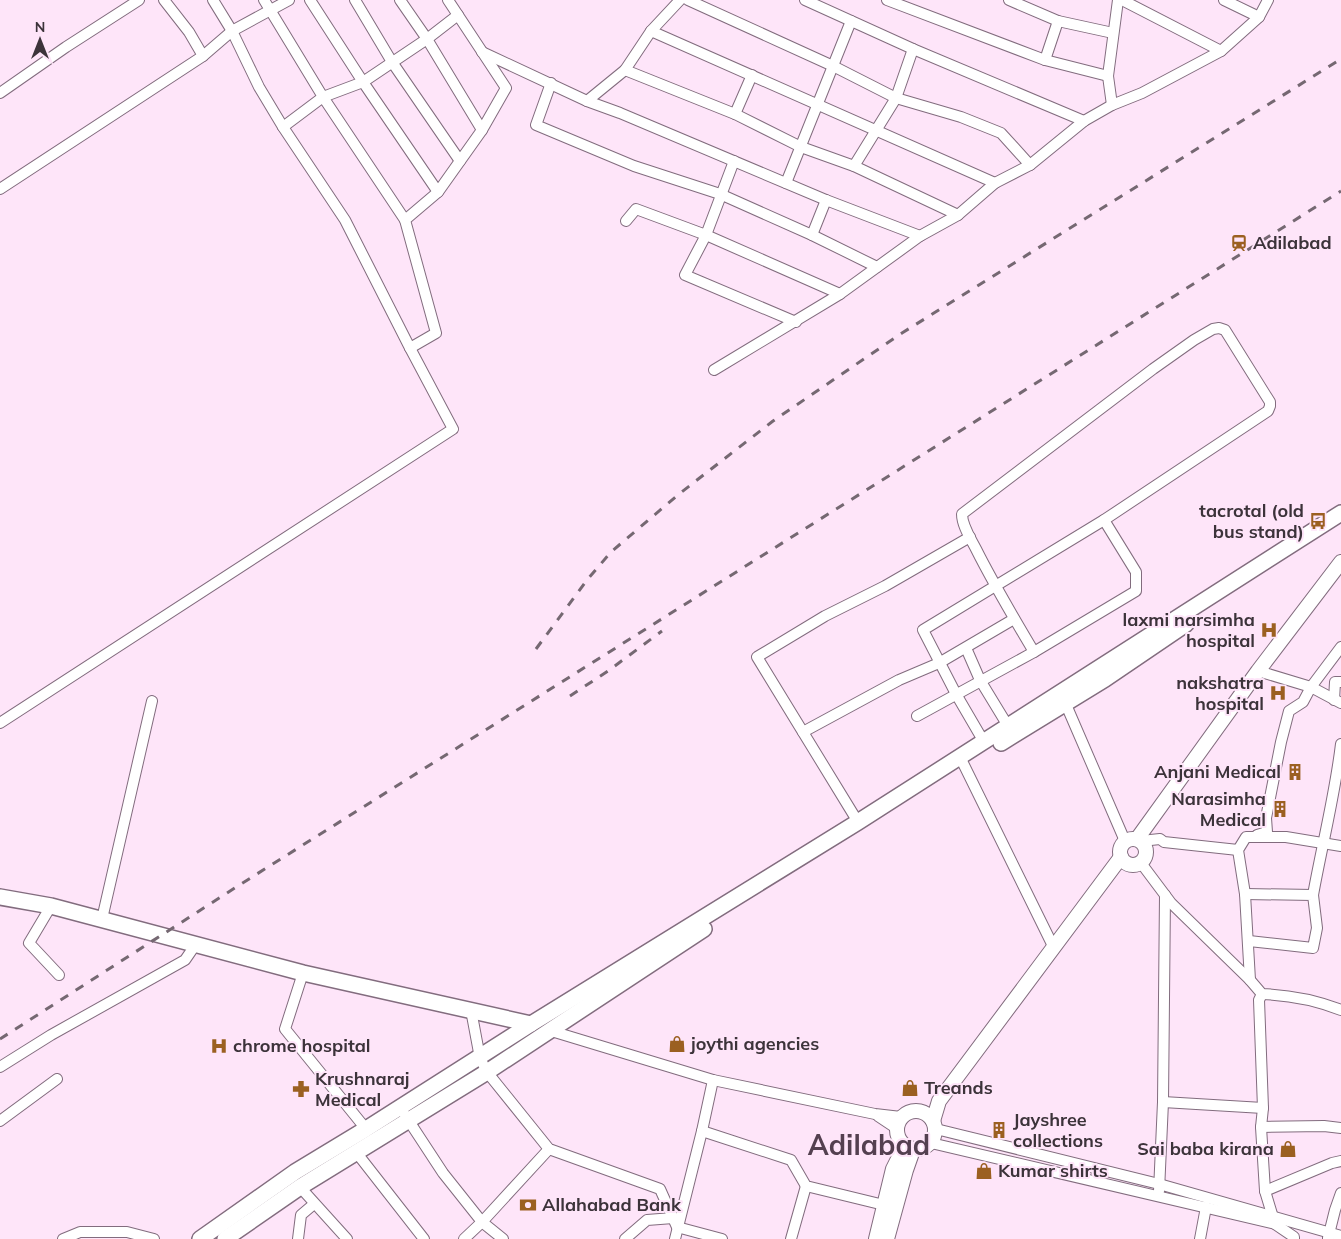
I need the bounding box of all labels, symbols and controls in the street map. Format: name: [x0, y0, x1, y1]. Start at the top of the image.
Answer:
north arrow: [15, 15, 65, 65]
text: N: [35, 18, 45, 36]
place label: Adilabad: [1253, 231, 1332, 254]
station icon: Adilabad: [1229, 233, 1249, 253]
place label: tacrotal (old bus stand): [1199, 499, 1304, 543]
bus stop icon: tacrotal (old bus stand): [1308, 511, 1328, 531]
place label: laxmi narsimha hospital: [1123, 608, 1255, 652]
hospital icon: laxmi narsimha hospital: [1259, 620, 1279, 640]
place label: nakshatra hospital: [1176, 671, 1264, 715]
hospital icon: nakshatra hospital: [1268, 683, 1288, 703]
place label: Anjani Medical: [1154, 760, 1281, 783]
building icon: Anjani Medical: [1285, 762, 1305, 782]
place label: Narasimha Medical: [1171, 787, 1266, 831]
building icon: Narasimha Medical: [1270, 799, 1290, 819]
place label: joythi agencies: [689, 1032, 819, 1055]
place label: chrome hospital: [233, 1034, 371, 1057]
shop icon: joythi agencies: [667, 1034, 687, 1054]
hospital icon: chrome hospital: [209, 1036, 229, 1056]
place label: Krushnaraj Medical: [315, 1067, 410, 1111]
place label: Treands: [924, 1076, 993, 1099]
shop icon: Treands: [900, 1078, 920, 1098]
pharmacy icon: Krushnaraj Medical: [291, 1079, 311, 1099]
place label: Jayshree collections: [1013, 1108, 1103, 1152]
building icon: Jayshree collections: [989, 1120, 1009, 1140]
district label: Adilabad: [808, 1127, 930, 1162]
place label: Sai baba kirana: [1137, 1137, 1274, 1160]
shop icon: Sai baba kirana: [1278, 1139, 1298, 1159]
place label: Kumar shirts: [998, 1159, 1108, 1182]
shop icon: Kumar shirts: [974, 1161, 994, 1181]
place label: Allahabad Bank: [542, 1193, 682, 1216]
bank icon: Allahabad Bank: [518, 1195, 538, 1215]

